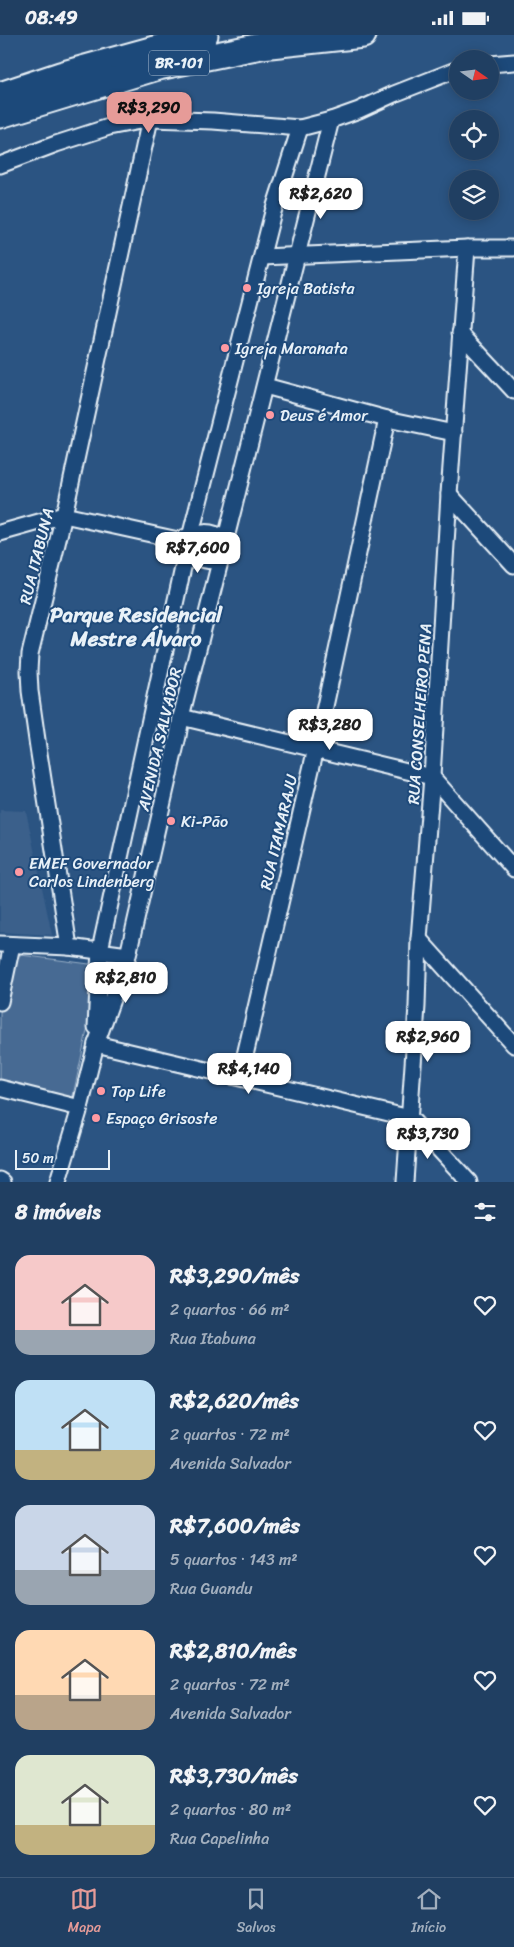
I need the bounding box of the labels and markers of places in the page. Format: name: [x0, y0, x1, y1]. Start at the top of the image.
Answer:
pin: R$3,290: [103, 91, 195, 134]
pin: R$2,620: [275, 177, 367, 220]
place label: Igreja Batista: [256, 274, 355, 303]
marker: Igreja Batista: [241, 282, 253, 294]
place label: Igreja Maranata: [234, 334, 348, 363]
marker: Igreja Maranata: [219, 342, 231, 354]
place label: Deus é Amor: [280, 401, 369, 430]
marker: Deus é Amor: [264, 409, 276, 421]
pin: R$7,600: [152, 531, 244, 574]
pin: R$3,280: [284, 709, 376, 751]
place label: Ki-Pão: [181, 807, 228, 836]
marker: Ki-Pão: [165, 815, 177, 827]
place label: EMEF Governador Carlos Lindenberg: [29, 849, 154, 896]
marker: EMEF Governador Carlos Lindenberg: [13, 866, 25, 878]
pin: R$2,810: [80, 961, 172, 1004]
pin: R$2,960: [382, 1021, 474, 1063]
pin: R$4,140: [203, 1053, 295, 1095]
place label: Top Life: [111, 1077, 166, 1106]
marker: Top Life: [95, 1085, 107, 1097]
place label: Espaço Grisoste: [106, 1104, 217, 1133]
marker: Espaço Grisoste: [90, 1112, 102, 1124]
pin: R$3,730: [382, 1117, 474, 1160]

